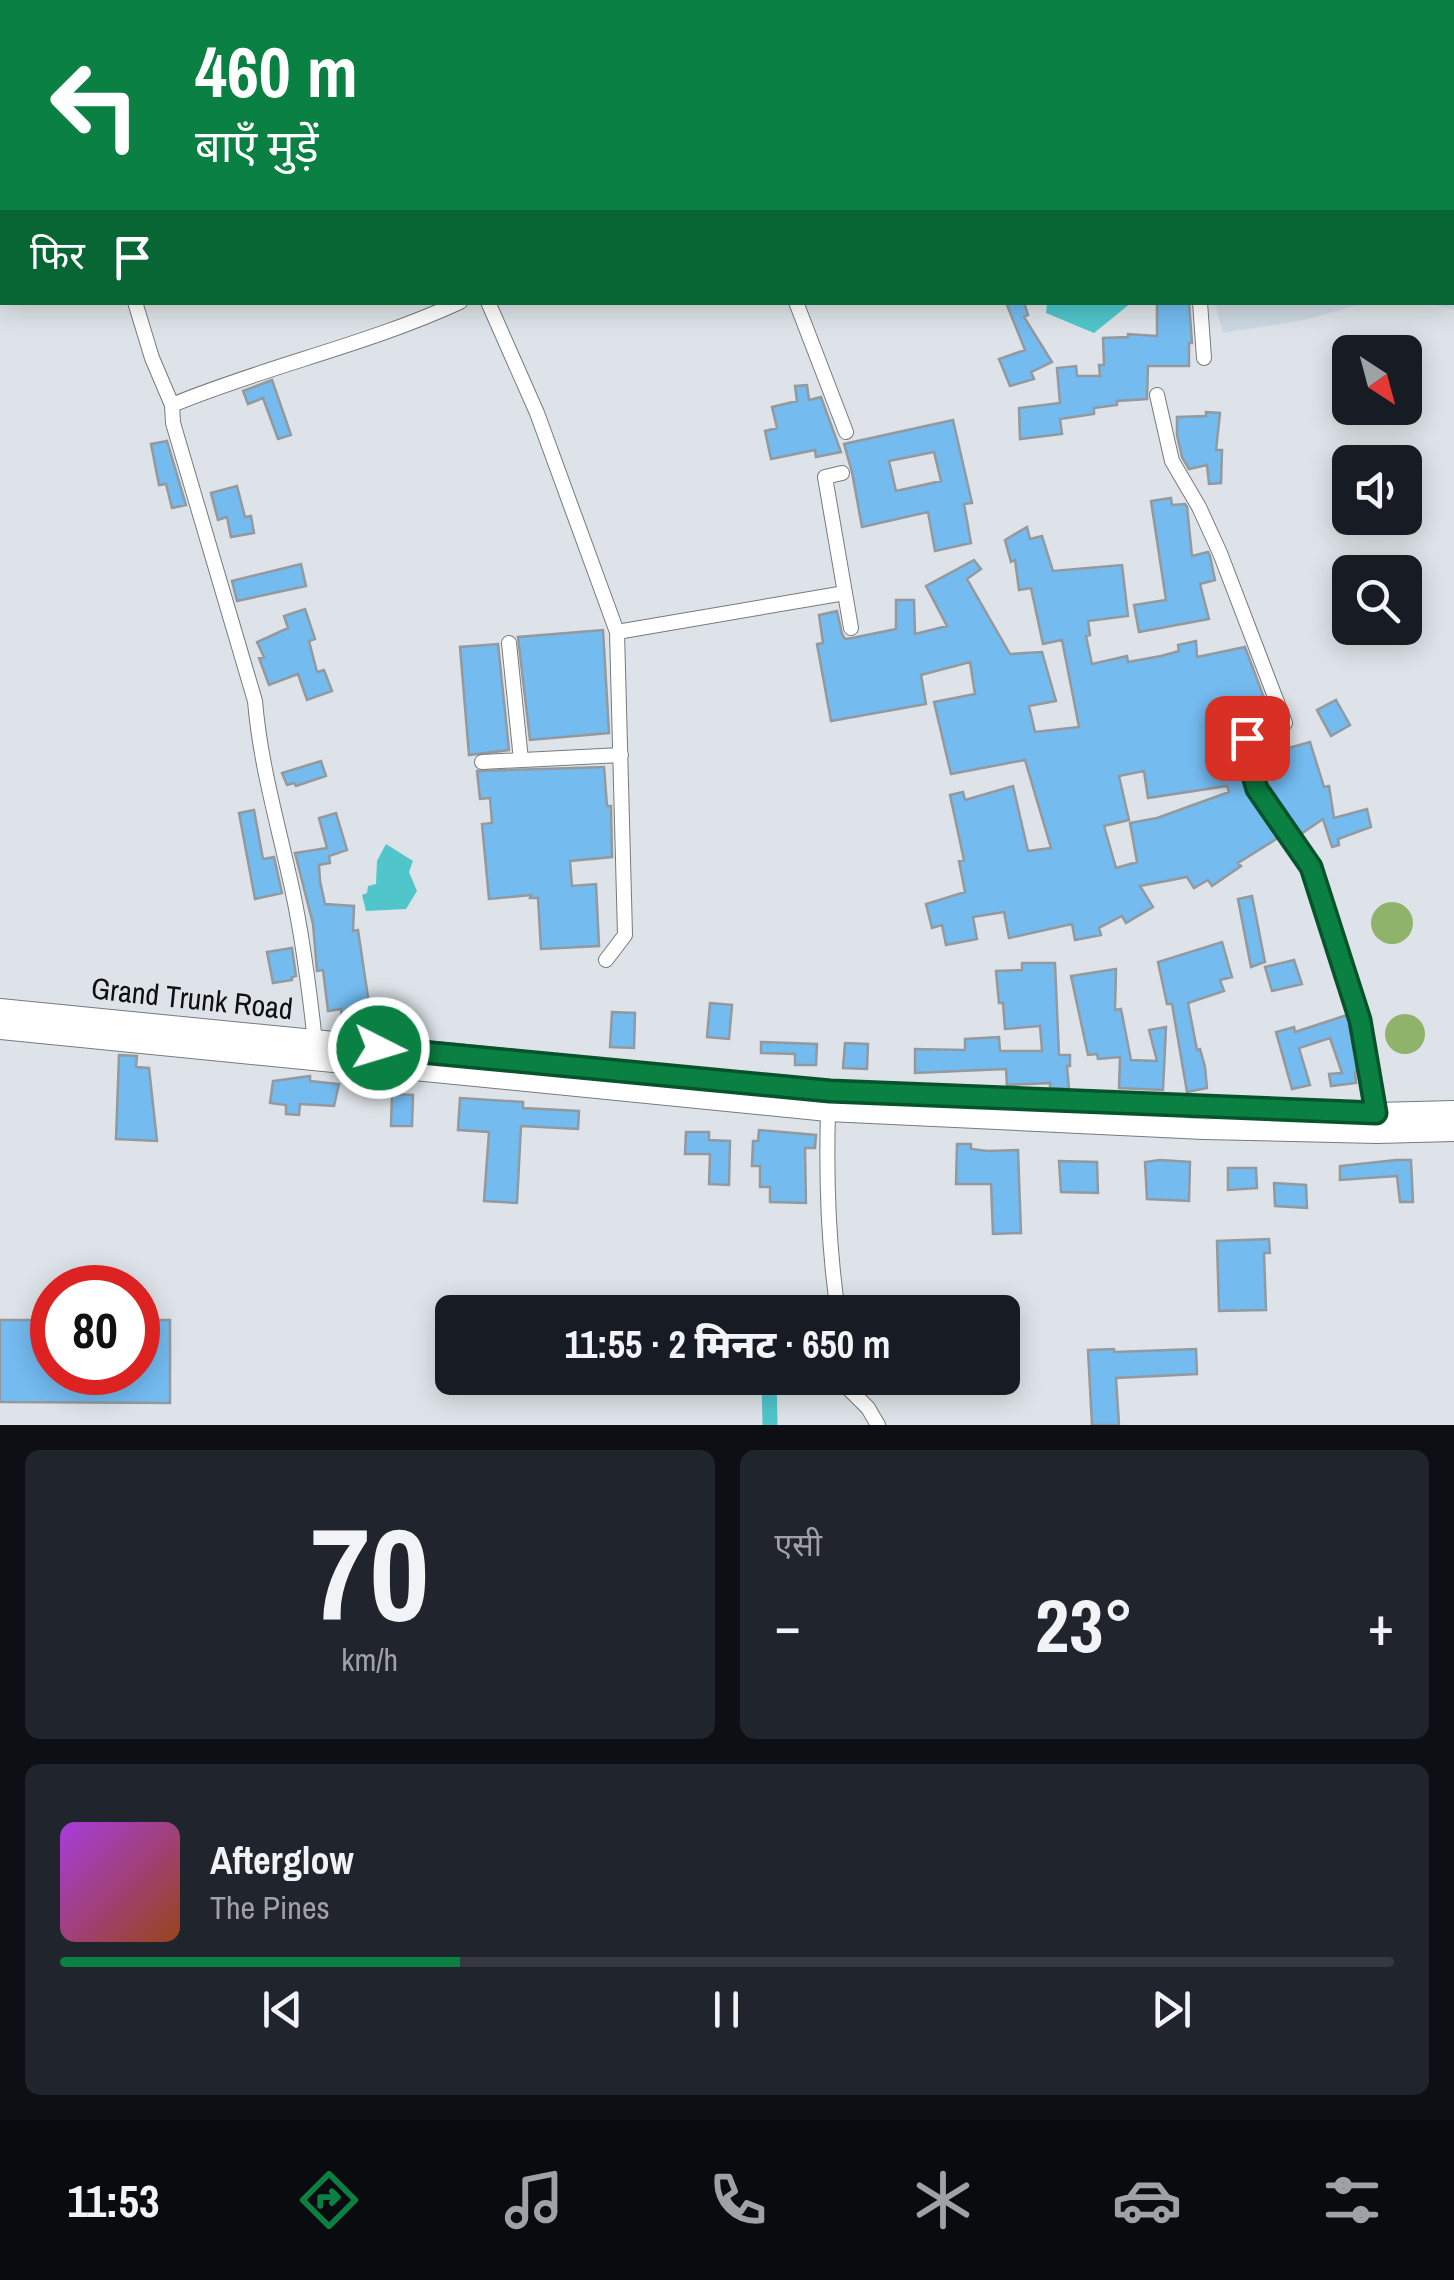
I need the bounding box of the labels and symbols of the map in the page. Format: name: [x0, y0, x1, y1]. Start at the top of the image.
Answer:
north arrow: [1332, 335, 1422, 425]
pin: [1205, 696, 1290, 781]
street label: Grand Trunk Road: [89, 968, 295, 1028]
position arrow: [327, 996, 431, 1100]
speed limit sign: 80: [30, 1265, 160, 1395]

